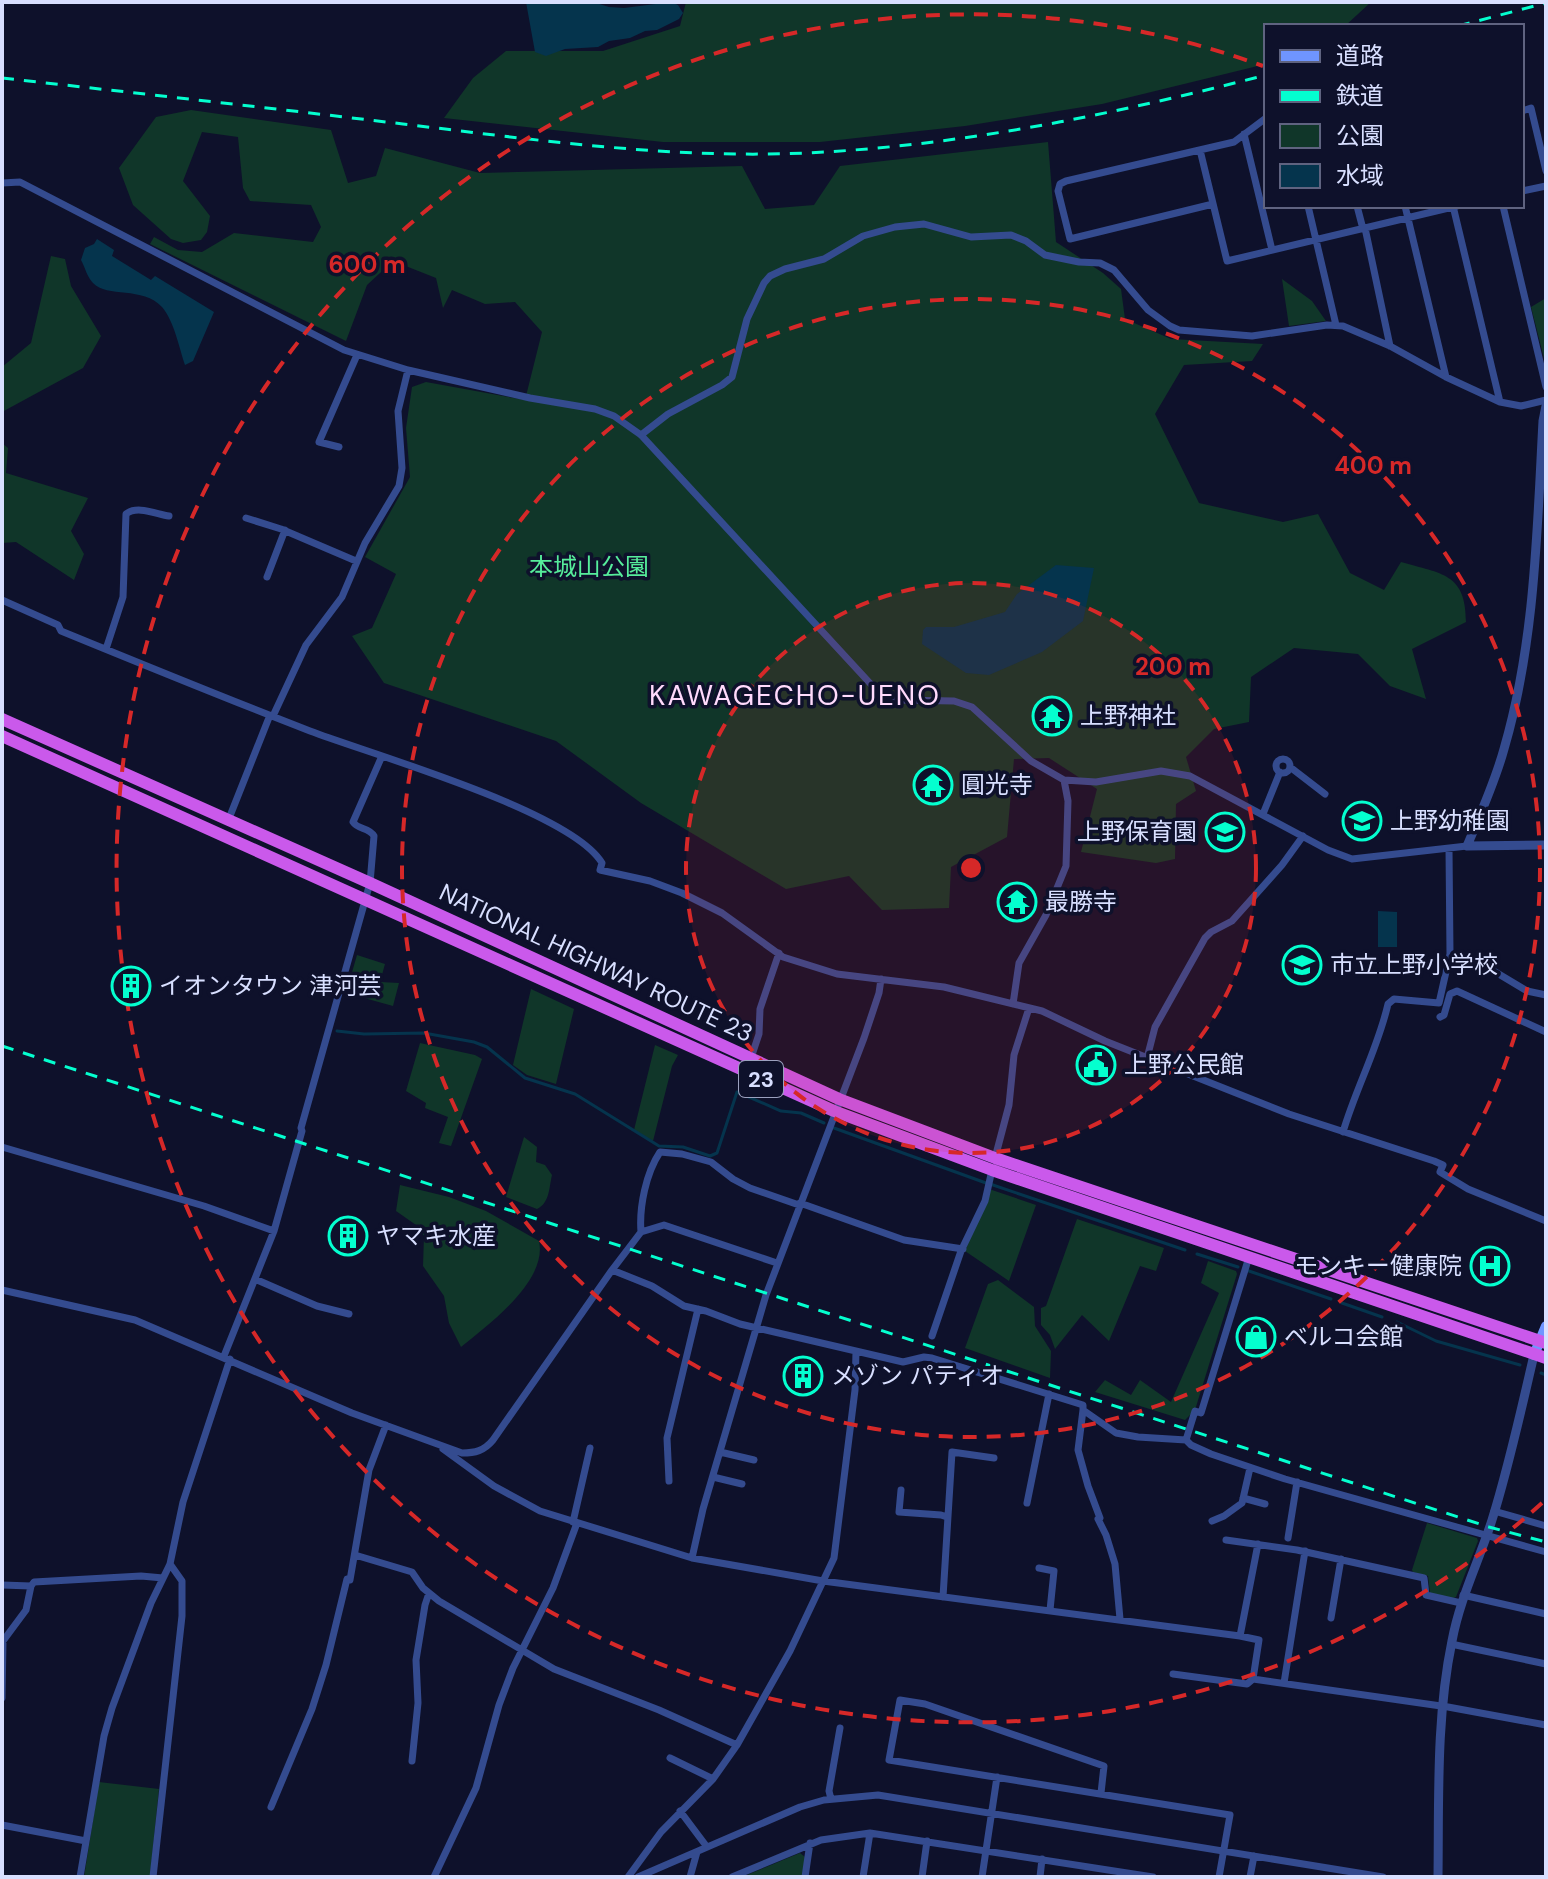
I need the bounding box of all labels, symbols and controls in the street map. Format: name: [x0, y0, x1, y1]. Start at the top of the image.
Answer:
legend: [1264, 24, 1524, 208]
text: 道路: [1336, 40, 1384, 71]
text: 鉄道: [1336, 80, 1384, 111]
text: 公園: [1336, 120, 1384, 151]
text: 水域: [1336, 160, 1384, 191]
text: 600 m: [328, 249, 406, 280]
text: 400 m: [1334, 450, 1412, 481]
park label: 本城山公園: [529, 551, 649, 582]
text: 200 m: [1135, 651, 1211, 682]
district label: KAWAGECHO-UENO: [649, 677, 941, 714]
temple icon: 上野神社: [1031, 695, 1073, 737]
place label: 上野神社: [1080, 700, 1176, 731]
temple icon: 圓光寺: [912, 764, 954, 806]
place label: 圓光寺: [961, 769, 1033, 800]
school or university icon: 上野幼稚園: [1341, 800, 1383, 842]
place label: 上野幼稚園: [1390, 805, 1510, 836]
school or university icon: 上野保育園: [1204, 811, 1246, 853]
place label: 上野保育園: [1077, 816, 1197, 847]
centre of rings: [957, 854, 985, 882]
street label: NATIONAL HIGHWAY ROUTE 23: [435, 876, 758, 1049]
temple icon: 最勝寺: [996, 881, 1038, 923]
place label: 最勝寺: [1045, 886, 1117, 917]
school or university icon: 市立上野小学校: [1281, 944, 1323, 986]
place label: 市立上野小学校: [1330, 949, 1498, 980]
building icon: イオンタウン 津河芸: [110, 965, 152, 1007]
place label: イオンタウン 津河芸: [159, 970, 381, 1001]
public building icon: 上野公民館: [1075, 1044, 1117, 1086]
place label: 上野公民館: [1124, 1049, 1244, 1080]
road number: 23: [739, 1061, 783, 1097]
building icon: ヤマキ水産: [327, 1215, 369, 1257]
place label: ヤマキ水産: [376, 1220, 496, 1251]
hospital icon: モンキー健康院: [1469, 1245, 1511, 1287]
place label: モンキー健康院: [1294, 1250, 1462, 1281]
shop icon: ベルコ会館: [1235, 1316, 1277, 1358]
place label: ベルコ会館: [1284, 1321, 1404, 1352]
building icon: メゾン パティオ: [782, 1355, 824, 1397]
place label: メゾン パティオ: [831, 1360, 1004, 1391]

